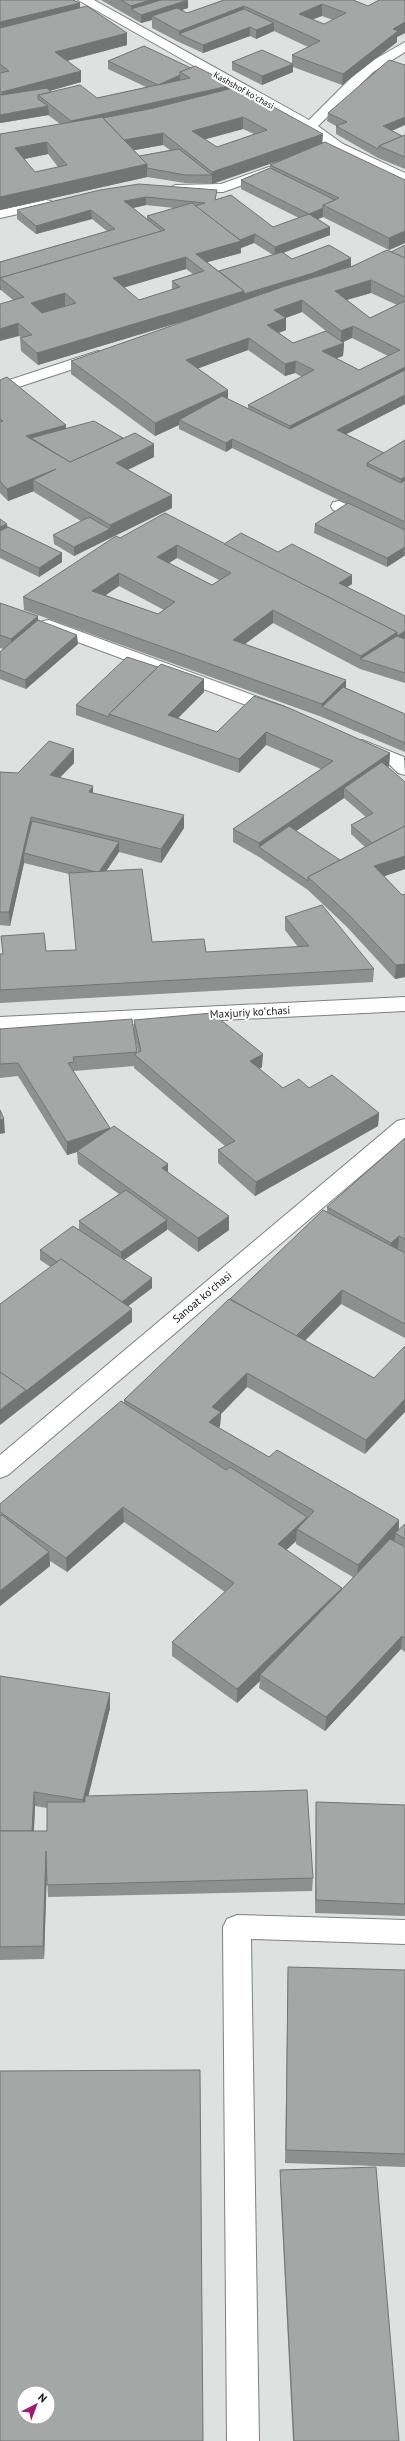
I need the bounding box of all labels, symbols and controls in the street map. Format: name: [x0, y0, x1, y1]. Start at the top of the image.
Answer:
street label: Kashshof koʻchasi: [212, 69, 276, 111]
street label: Maxjuriy koʻchasi: [209, 1003, 291, 1021]
street label: Sanoat koʻchasi: [170, 1268, 234, 1326]
north arrow: [16, 2385, 56, 2425]
text: N: [35, 2390, 50, 2405]

